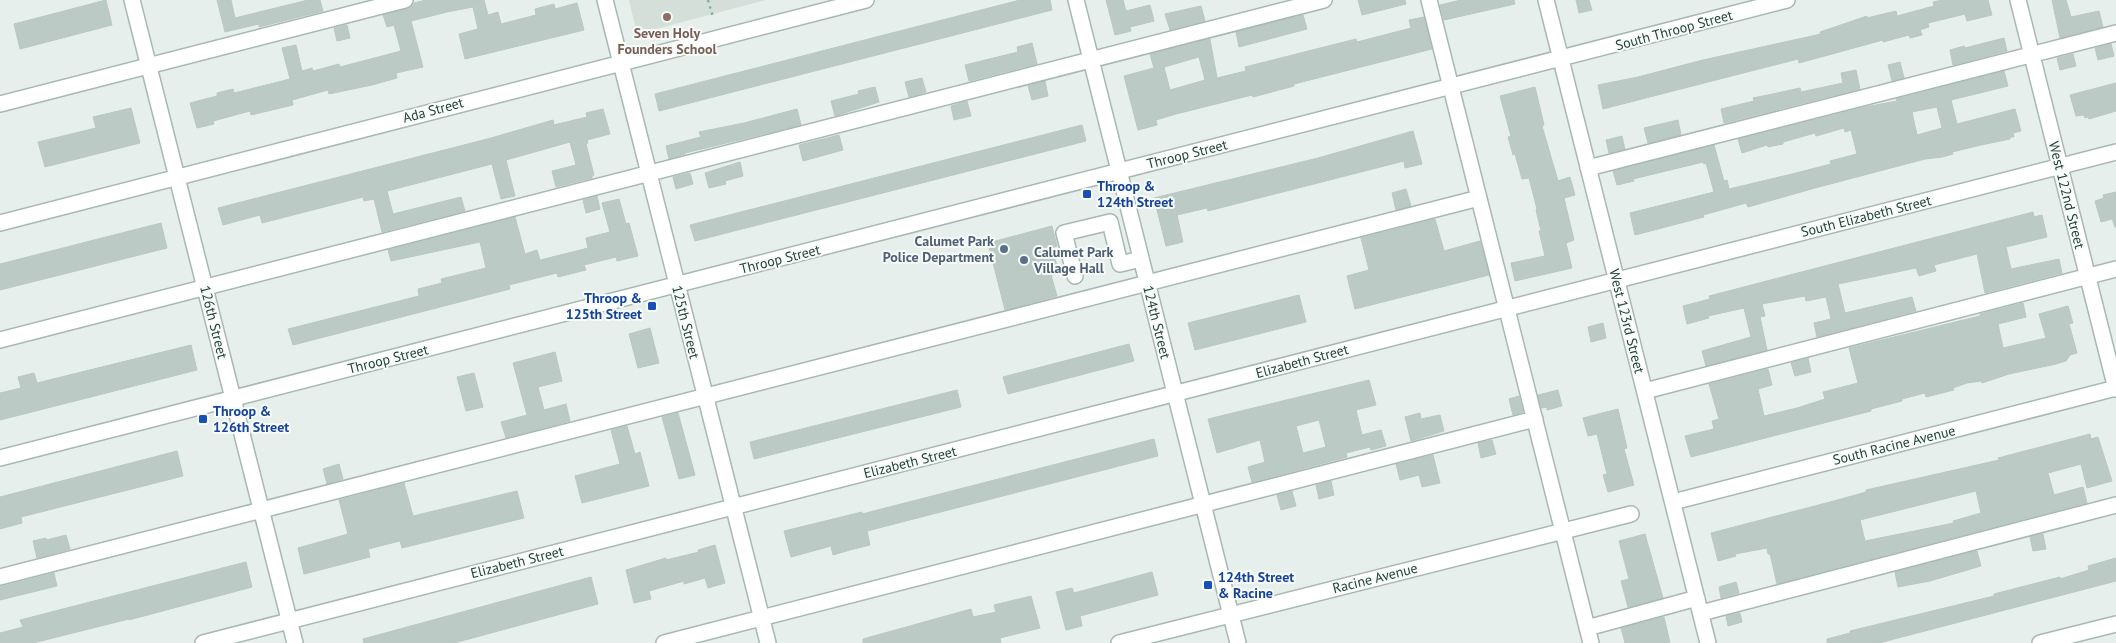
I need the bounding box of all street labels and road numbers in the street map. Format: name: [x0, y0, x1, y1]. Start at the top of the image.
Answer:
street label: South Throop Street: [1613, 6, 1735, 54]
street label: Ada Street: [401, 93, 466, 127]
street label: Throop Street: [1145, 135, 1229, 173]
street label: West 122nd Street: [2045, 139, 2089, 251]
street label: South Elizabeth Street: [1799, 191, 1933, 241]
street label: Throop Street: [738, 240, 822, 278]
street label: West 123rd Street: [1605, 267, 1649, 375]
street label: 126th Street: [196, 284, 232, 361]
street label: 125th Street: [668, 284, 704, 361]
street label: 124th Street: [1139, 284, 1175, 361]
street label: Throop Street: [346, 340, 430, 378]
street label: Elizabeth Street: [1254, 340, 1351, 382]
street label: South Racine Avenue: [1831, 421, 1957, 469]
street label: Elizabeth Street: [862, 442, 959, 482]
street label: Elizabeth Street: [469, 542, 566, 582]
street label: Racine Avenue: [1331, 559, 1419, 597]

